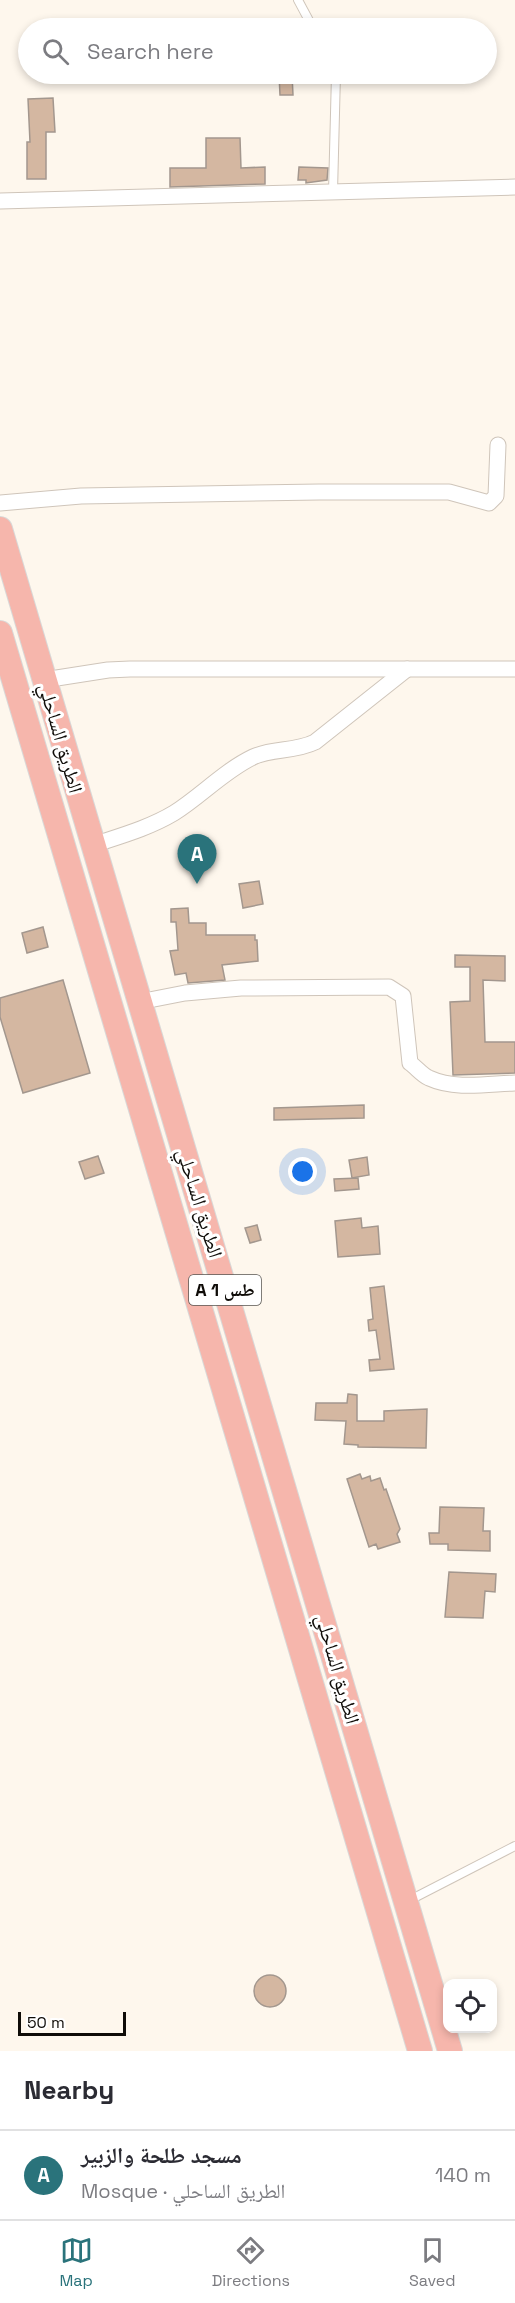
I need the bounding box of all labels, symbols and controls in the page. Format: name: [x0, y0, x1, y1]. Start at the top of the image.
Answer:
search box: [18, 18, 497, 84]
icon: search: [39, 35, 72, 68]
text: Search here: [87, 37, 214, 65]
street label: الطريق الساحلي: [30, 680, 89, 797]
pin: A: [178, 834, 216, 884]
street label: الطريق الساحلي: [168, 1145, 229, 1262]
your location: [288, 1157, 317, 1186]
road number: A 1 طس: [189, 1275, 261, 1305]
street label: الطريق الساحلي: [307, 1611, 366, 1728]
map controls: [443, 1979, 497, 2033]
button: locate: [443, 1979, 497, 2033]
scale bar: [18, 2009, 126, 2036]
text: 50 m: [27, 2012, 65, 2033]
text: Nearby: [24, 2073, 114, 2107]
text: مسجد طلحة والزبير: [81, 2141, 242, 2169]
text: A: [37, 2162, 50, 2188]
text: 140 m: [435, 2162, 491, 2188]
text: Mosque · الطريق الساحلي: [81, 2178, 285, 2204]
tab: Map: [59, 2234, 93, 2291]
tab: Directions: [212, 2234, 290, 2291]
tab: Saved: [409, 2234, 456, 2291]

